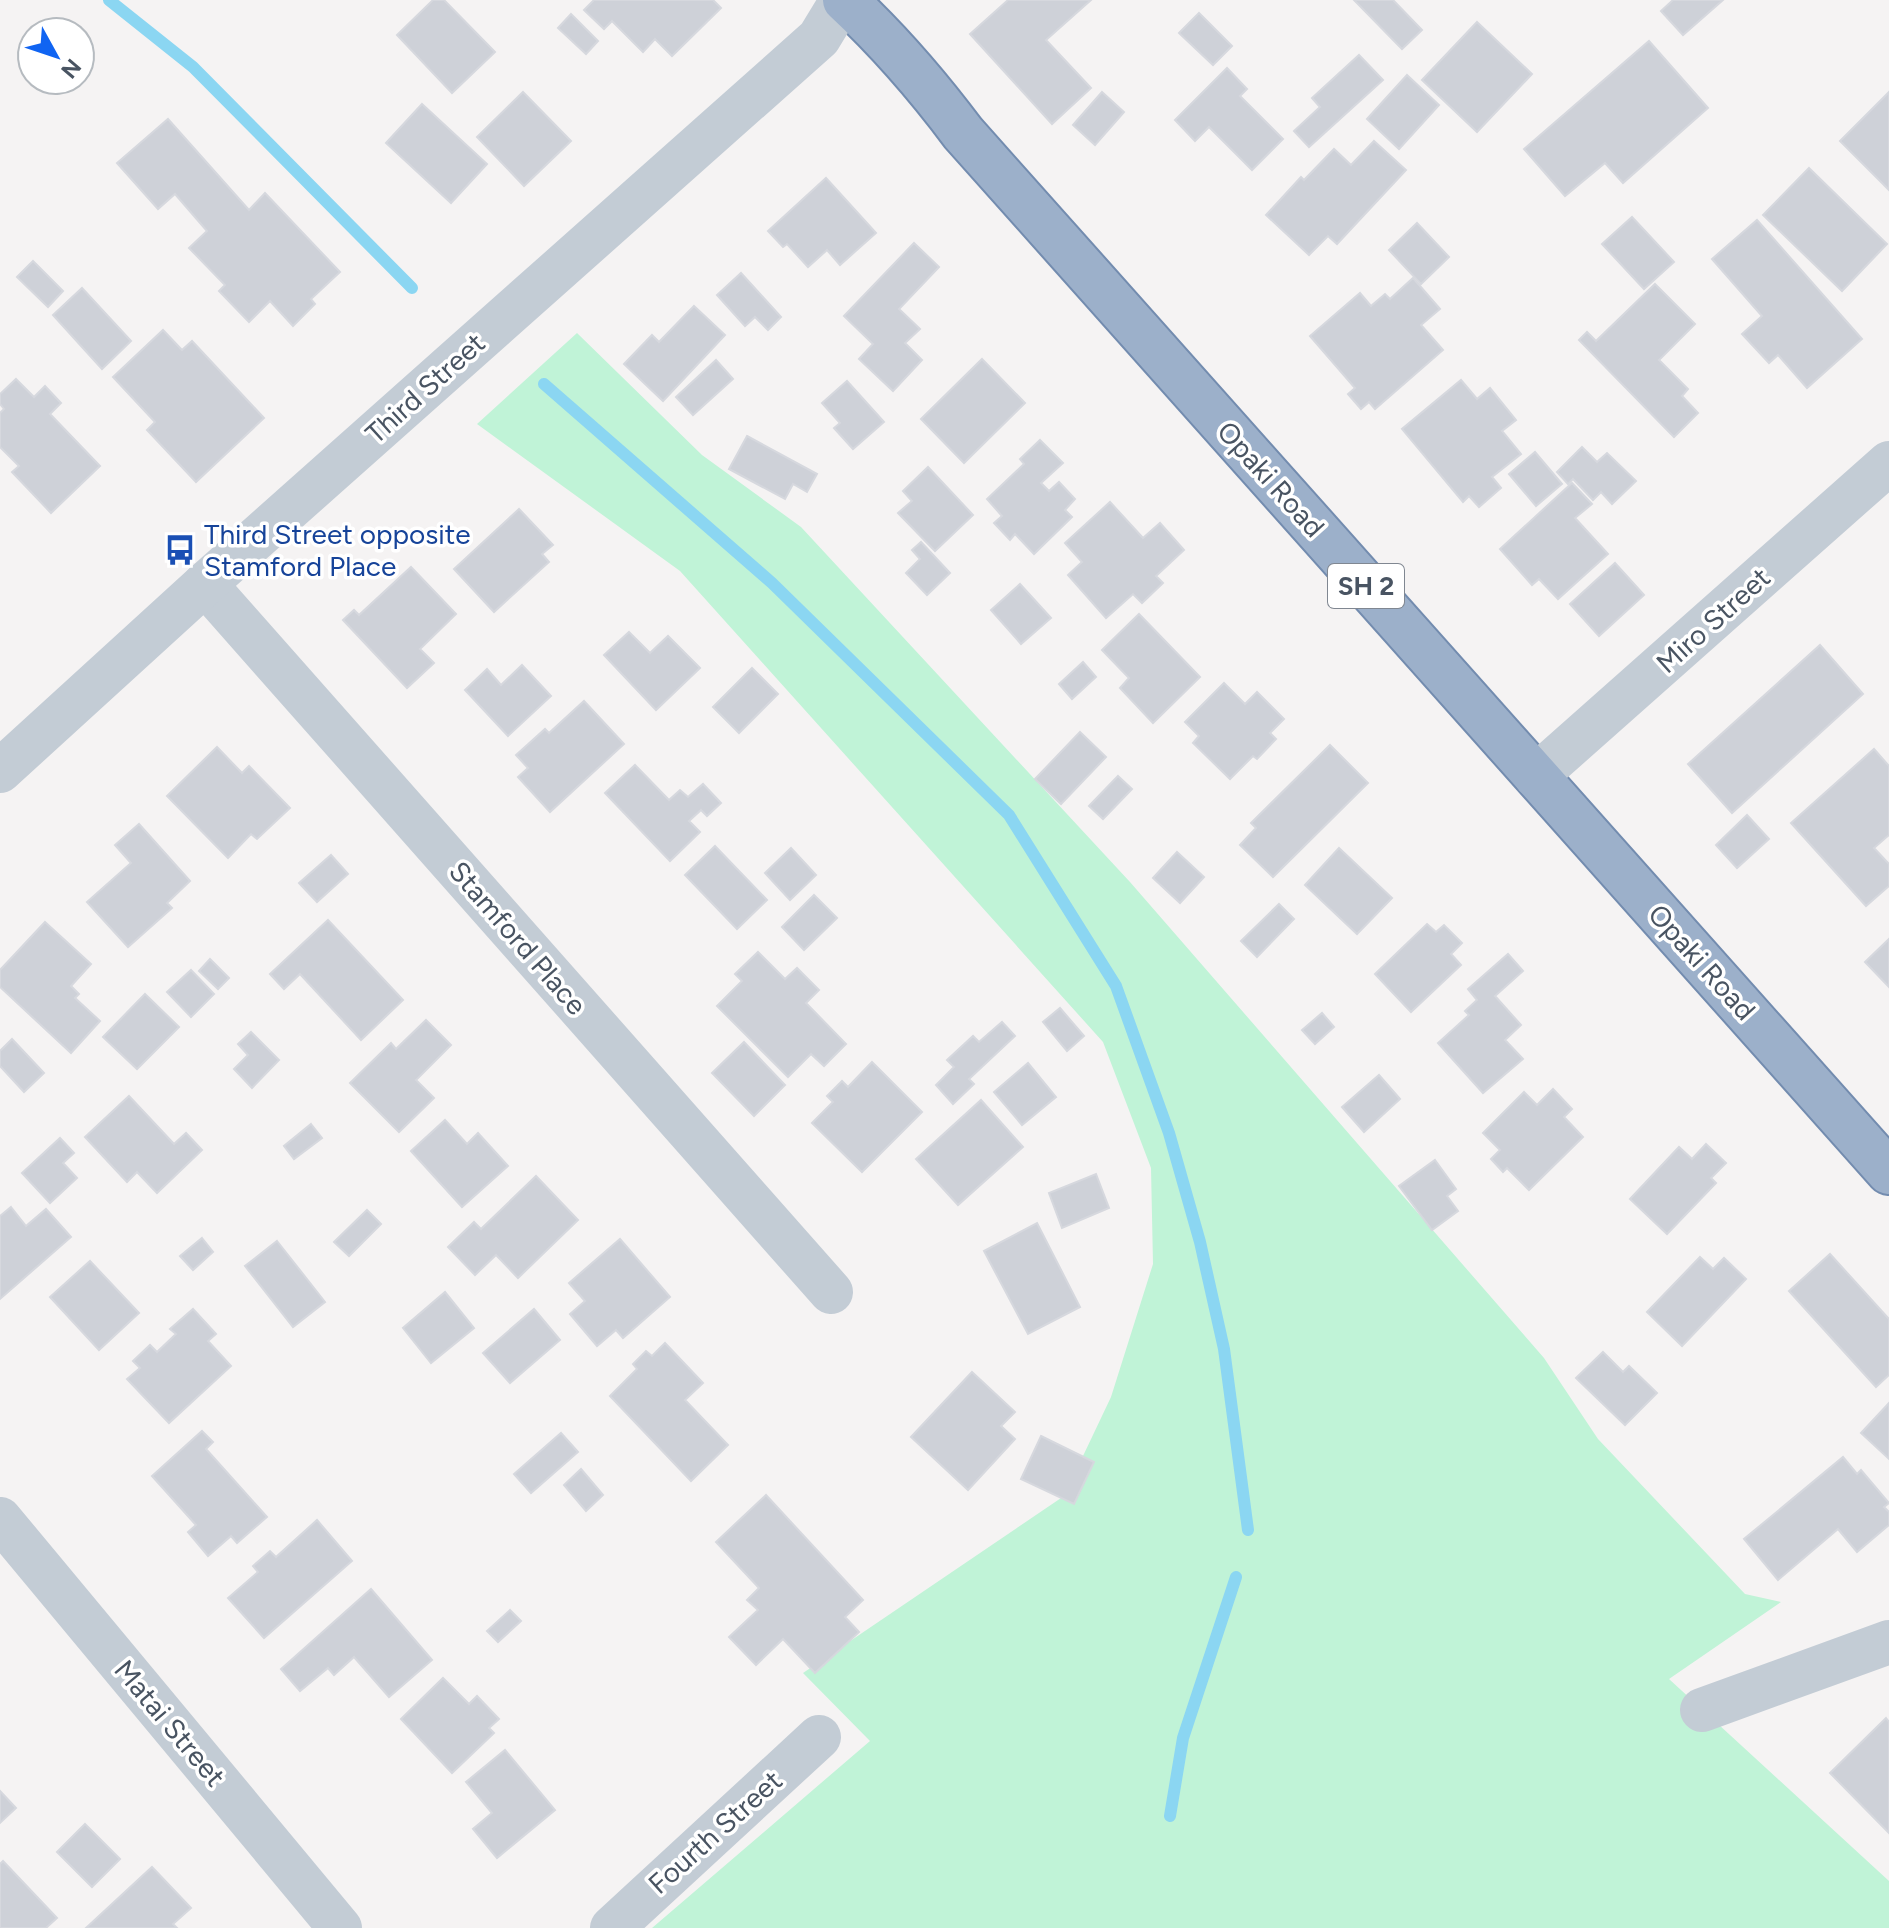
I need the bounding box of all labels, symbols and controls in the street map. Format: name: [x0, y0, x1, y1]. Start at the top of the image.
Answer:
north arrow: [16, 16, 96, 96]
text: N: [55, 53, 87, 84]
street label: Third Street: [358, 326, 492, 450]
street label: Opaki Road: [1210, 414, 1332, 544]
place label: Third Street opposite Stamford Place: [204, 517, 471, 583]
bus stop icon: Third Street opposite Stamford Place: [163, 533, 197, 567]
street label: Miro Street: [1649, 560, 1777, 680]
road number: SH 2: [1328, 564, 1404, 608]
street label: Stamford Place: [442, 854, 594, 1022]
street label: Opaki Road: [1641, 897, 1763, 1027]
street label: Matai Street: [107, 1653, 233, 1793]
street label: Fourth Street: [641, 1763, 789, 1901]

